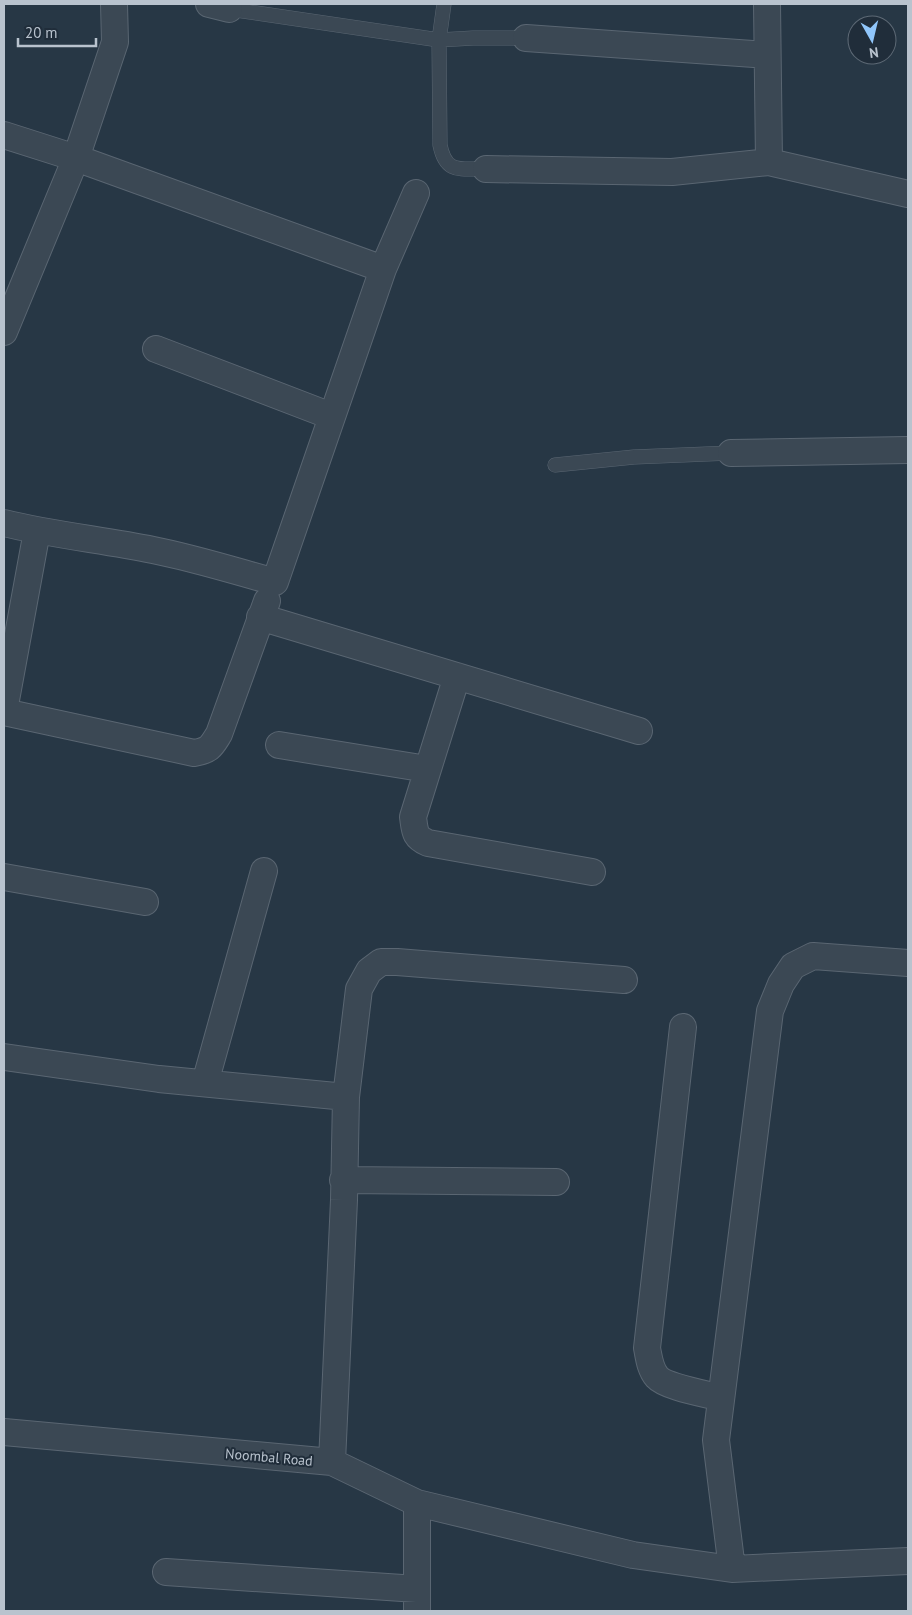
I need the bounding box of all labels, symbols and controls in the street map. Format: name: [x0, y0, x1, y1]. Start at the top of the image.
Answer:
scale bar: [18, 15, 95, 47]
north arrow: [847, 15, 897, 65]
text: 20 m: [25, 23, 58, 42]
text: N: [868, 43, 880, 62]
street label: Noombal Road: [224, 1444, 314, 1470]

